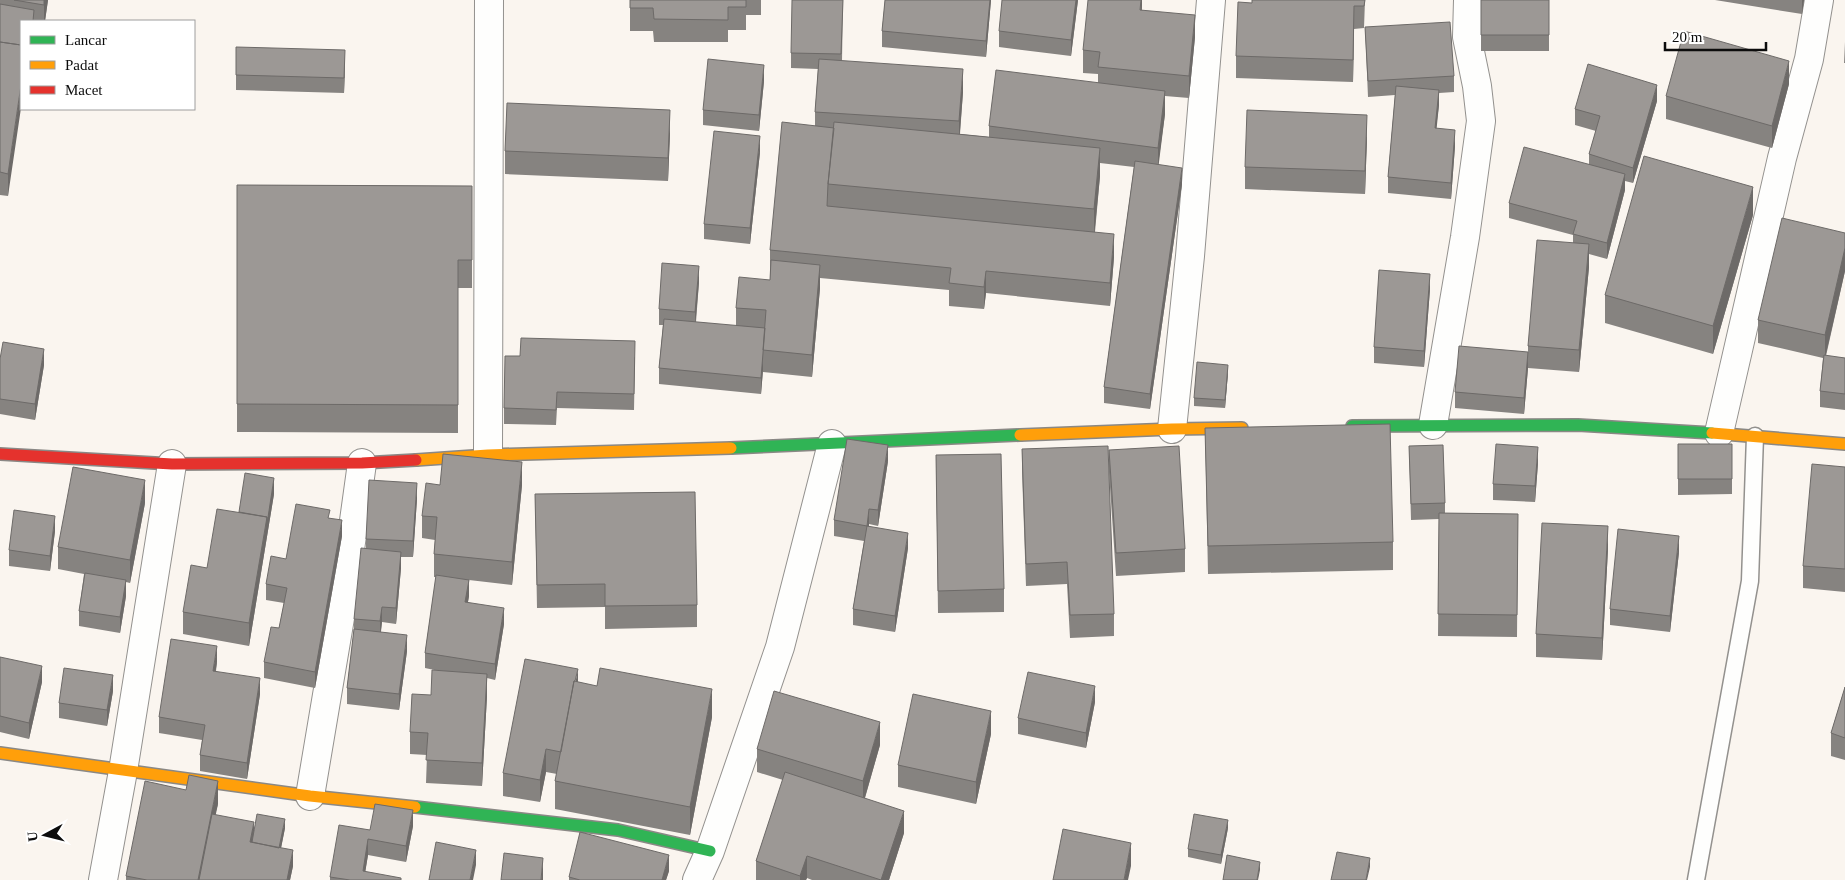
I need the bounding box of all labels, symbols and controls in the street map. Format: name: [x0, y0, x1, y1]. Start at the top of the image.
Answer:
legend: [20, 20, 195, 110]
scale bar: [1665, 20, 1766, 52]
text: 20 m: [1672, 29, 1703, 45]
text: Lancar: [65, 32, 107, 48]
text: Padat: [65, 57, 99, 73]
text: Macet: [65, 82, 103, 98]
north arrow: [20, 810, 70, 860]
text: U: [25, 831, 41, 842]

